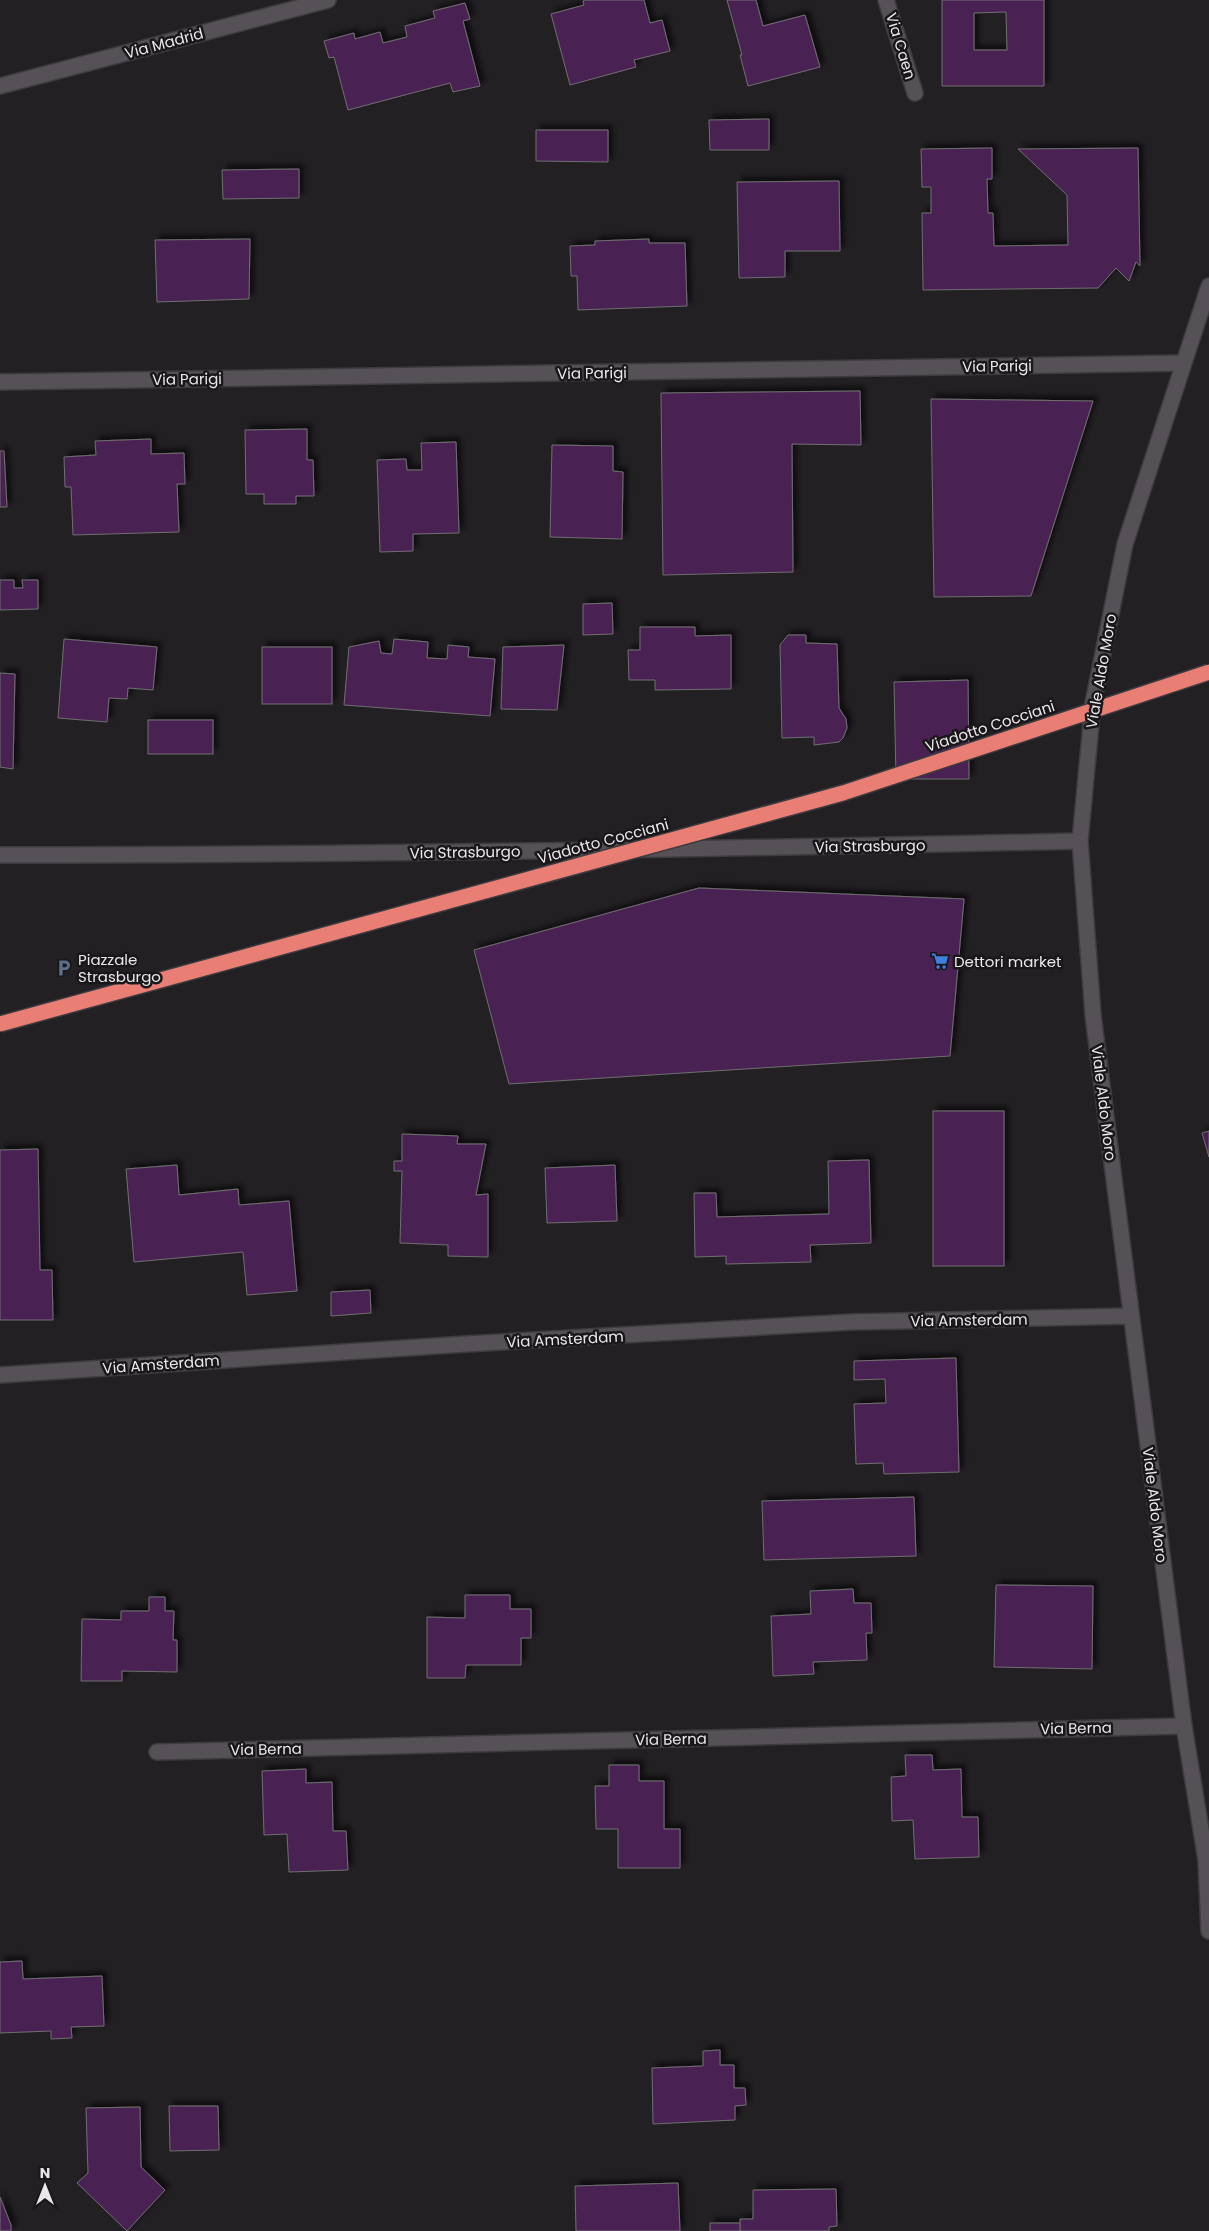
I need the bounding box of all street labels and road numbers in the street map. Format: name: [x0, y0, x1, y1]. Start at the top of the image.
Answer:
street label: Via Caen: [881, 10, 921, 82]
street label: Via Madrid: [122, 22, 206, 64]
street label: Via Parigi: [962, 355, 1032, 377]
street label: Via Parigi: [557, 362, 627, 384]
street label: Via Parigi: [152, 368, 222, 390]
street label: Viale Aldo Moro: [1081, 612, 1121, 730]
street label: Viadotto Cocciani: [923, 695, 1057, 757]
street label: Viadotto Cocciani: [535, 813, 671, 869]
street label: Via Strasburgo: [814, 835, 926, 857]
street label: Via Strasburgo: [409, 841, 521, 863]
street label: Viale Aldo Moro: [1086, 1044, 1122, 1162]
street label: Via Amsterdam: [910, 1308, 1028, 1332]
street label: Via Amsterdam: [506, 1325, 624, 1353]
street label: Via Amsterdam: [102, 1349, 220, 1379]
street label: Viale Aldo Moro: [1137, 1446, 1173, 1564]
street label: Via Berna: [1040, 1717, 1112, 1739]
street label: Via Berna: [635, 1728, 707, 1750]
street label: Via Berna: [230, 1738, 302, 1760]

